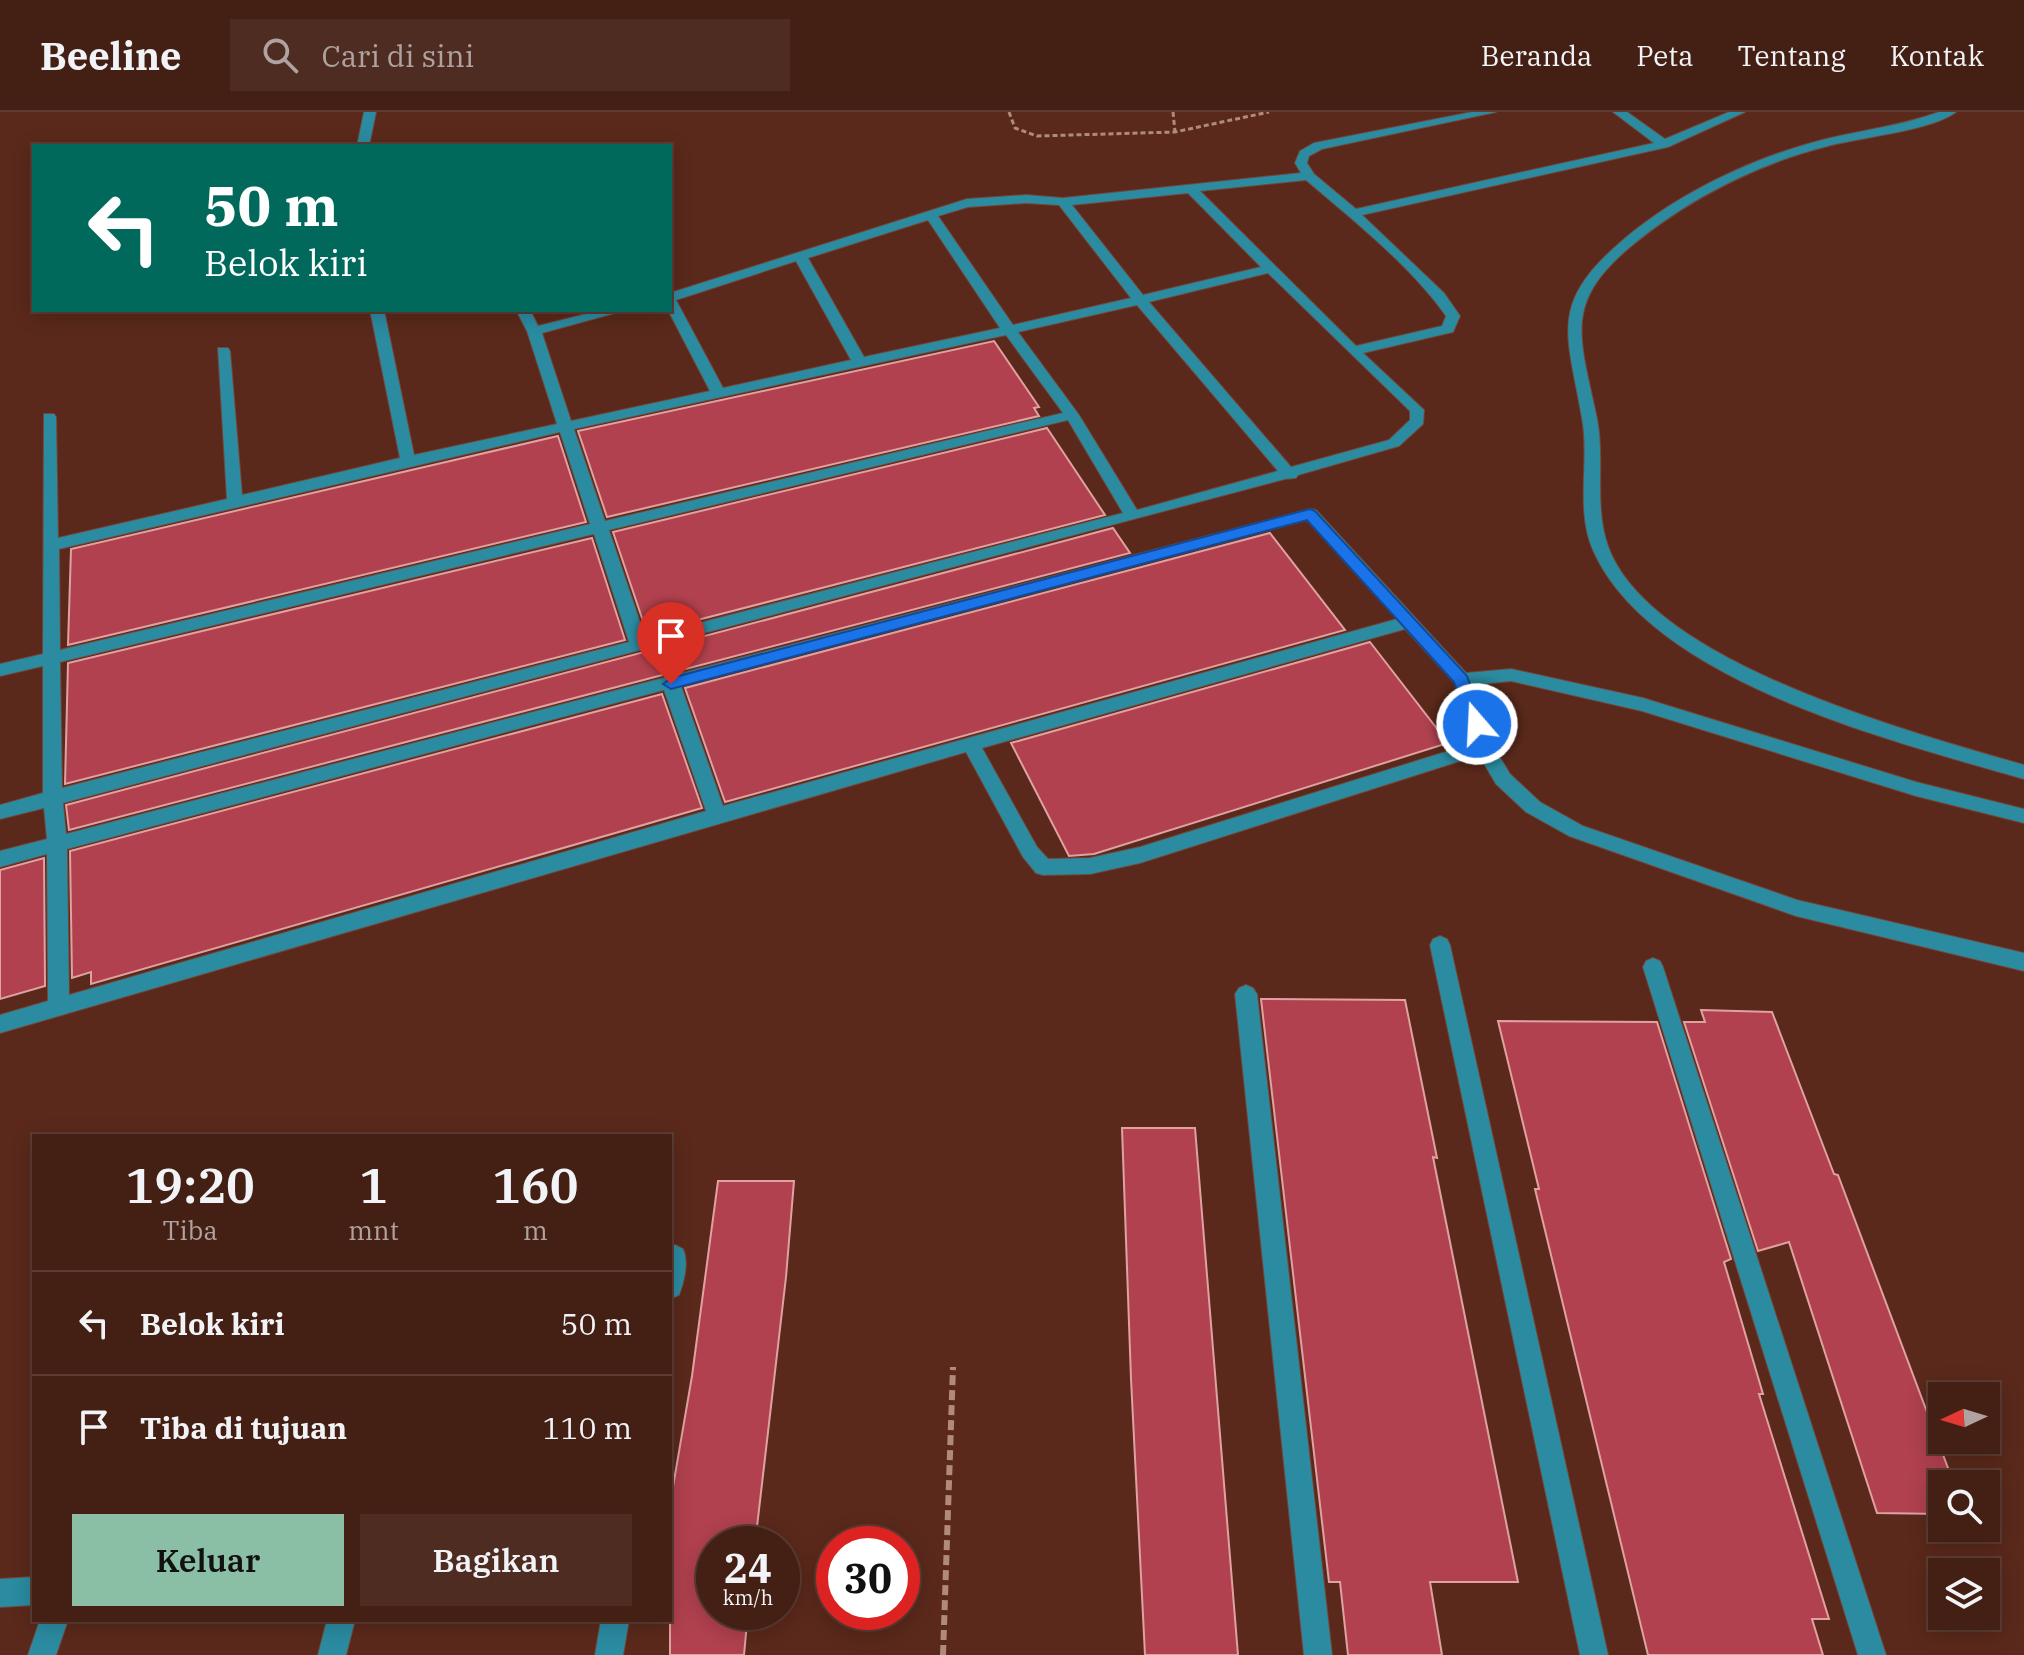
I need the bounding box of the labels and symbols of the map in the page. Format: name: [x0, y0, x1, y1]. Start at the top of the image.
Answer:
pin: [637, 602, 705, 684]
position arrow: [1435, 682, 1519, 766]
north arrow: [1928, 1382, 2000, 1454]
speed limit sign: 30: [816, 1526, 920, 1630]

